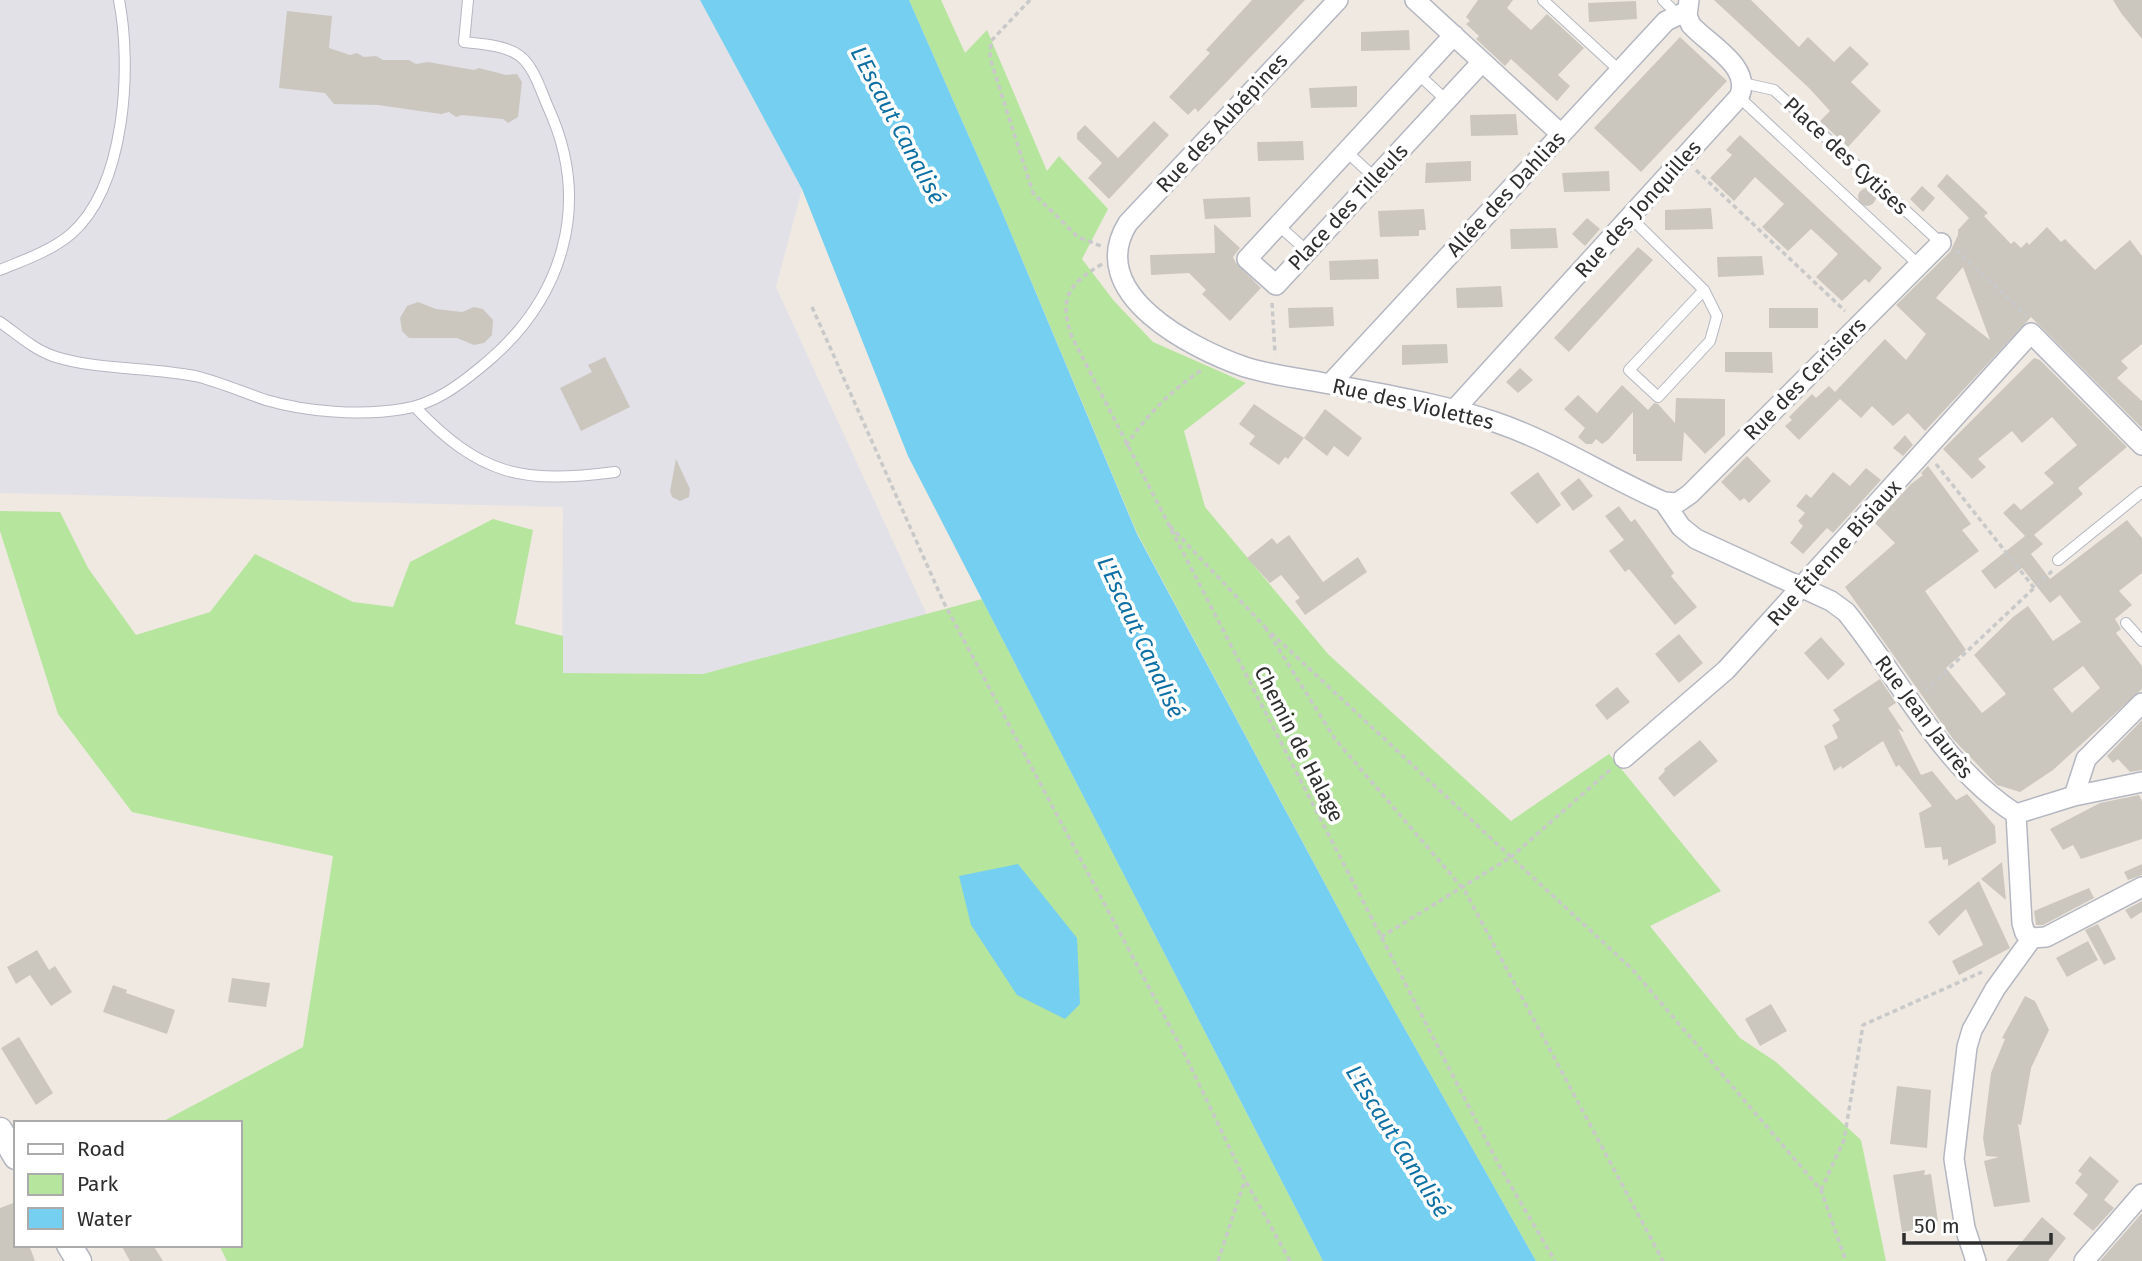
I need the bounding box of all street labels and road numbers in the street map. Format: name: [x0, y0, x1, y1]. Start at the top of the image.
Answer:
street label: Rue des Aubépines: [1151, 48, 1294, 198]
street label: Place des Cytises: [1778, 92, 1914, 221]
street label: Allée des Dahlias: [1441, 126, 1571, 262]
street label: Rue des Jonquilles: [1569, 135, 1707, 283]
street label: Place des Tilleuls: [1283, 138, 1414, 276]
street label: Rue des Cerisiers: [1738, 312, 1872, 446]
street label: Rue des Violettes: [1330, 373, 1496, 435]
street label: Rue Étienne Bisiaux: [1762, 474, 1907, 631]
street label: Rue Jean Jaurès: [1869, 650, 1979, 784]
street label: Chemin de Halage: [1248, 662, 1350, 826]

